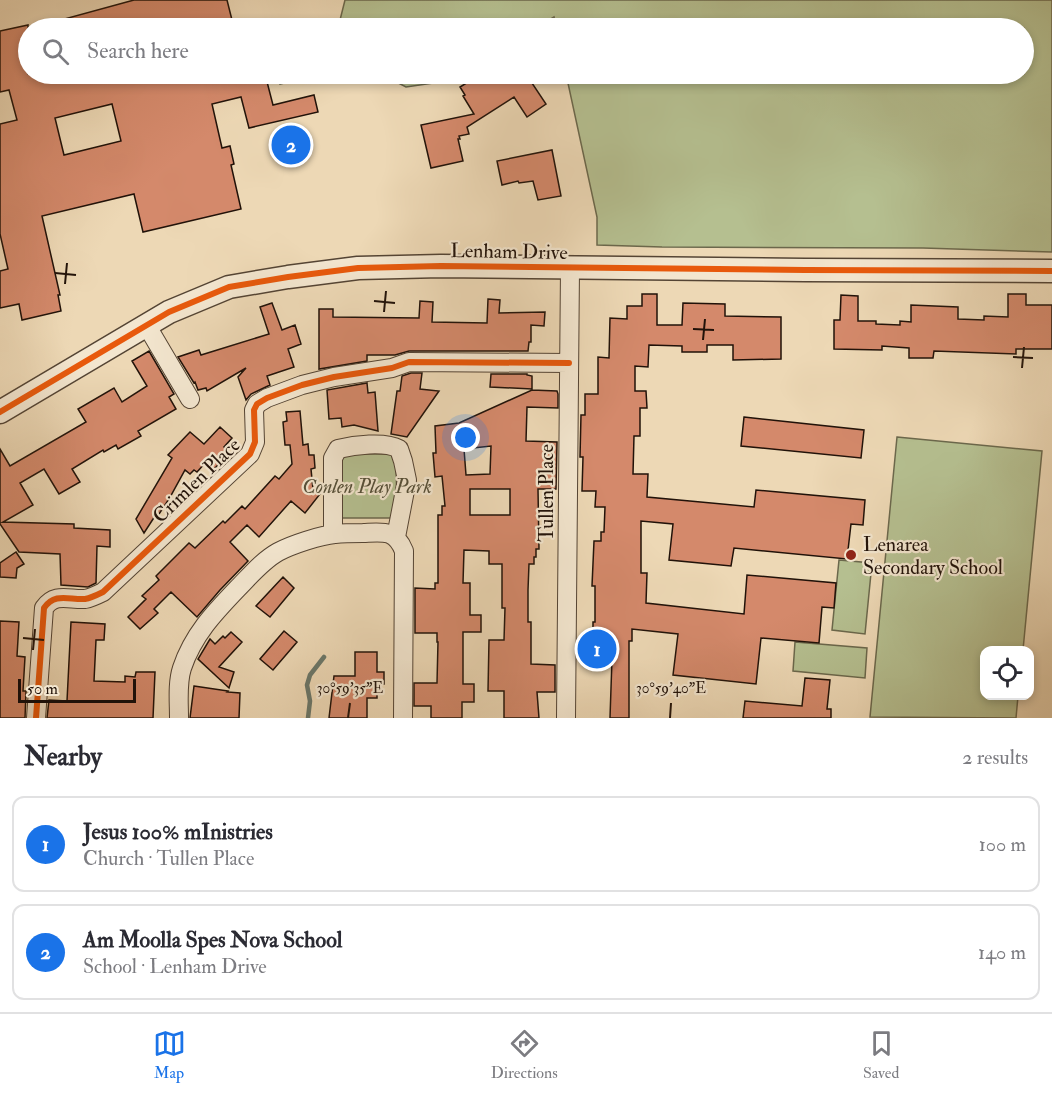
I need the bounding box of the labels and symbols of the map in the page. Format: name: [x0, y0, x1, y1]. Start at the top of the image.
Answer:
pin: 2: [272, 122, 310, 168]
street label: Lenham Drive: [450, 238, 568, 265]
your location: [451, 423, 480, 452]
street label: Crimlen Place: [147, 432, 245, 528]
street label: Tullen Place: [534, 444, 559, 542]
park label: Conlen Play Park: [302, 474, 432, 499]
place label: Lenarea Secondary School: [863, 532, 1003, 580]
marker: Lenarea Secondary School: [844, 548, 858, 562]
pin: 1: [578, 626, 616, 672]
scale bar: [18, 676, 136, 704]
text: 30°59'35"E: [317, 679, 383, 698]
text: 30°59'40"E: [636, 679, 706, 698]

